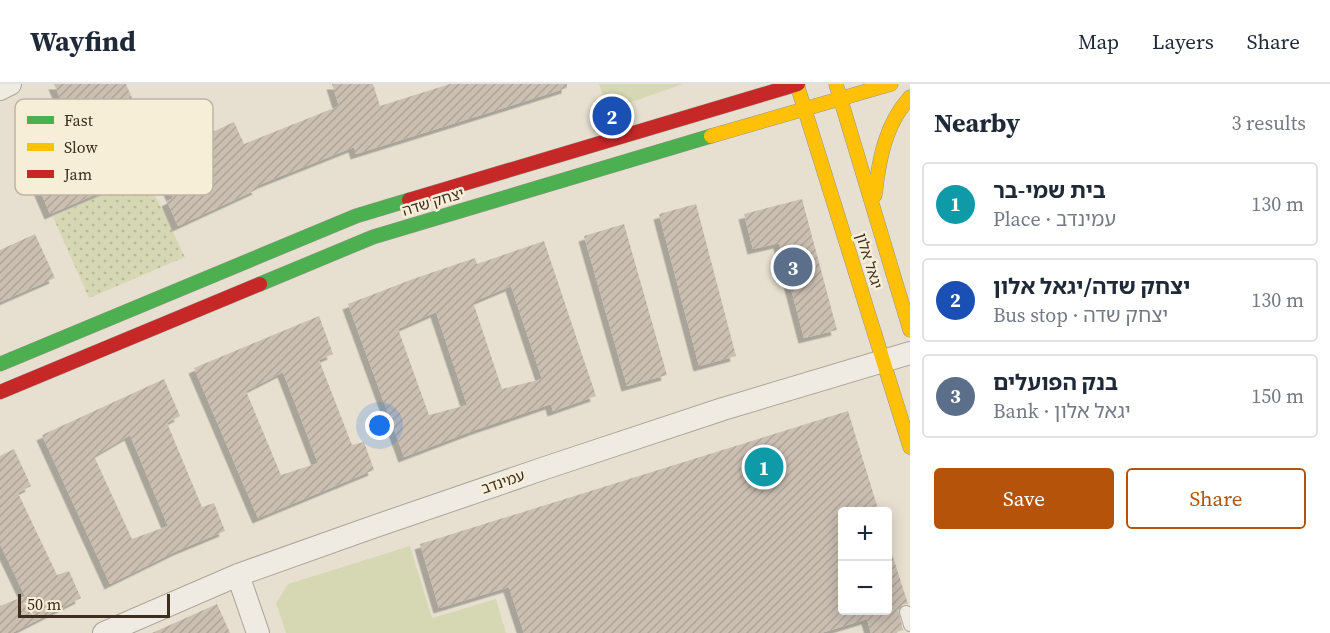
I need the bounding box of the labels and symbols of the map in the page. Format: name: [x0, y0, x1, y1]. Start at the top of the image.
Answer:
pin: 2: [592, 93, 632, 138]
legend: [15, 99, 213, 195]
text: Fast: [64, 109, 94, 131]
text: Slow: [64, 136, 99, 158]
text: Jam: [63, 163, 92, 185]
street label: יצחק שדה: [399, 182, 466, 221]
street label: יגאל אלון: [851, 230, 888, 291]
pin: 3: [774, 244, 812, 290]
your location: [365, 411, 394, 440]
pin: 1: [744, 444, 783, 490]
street label: עמינדב: [478, 464, 528, 499]
scale bar: [18, 591, 170, 618]

